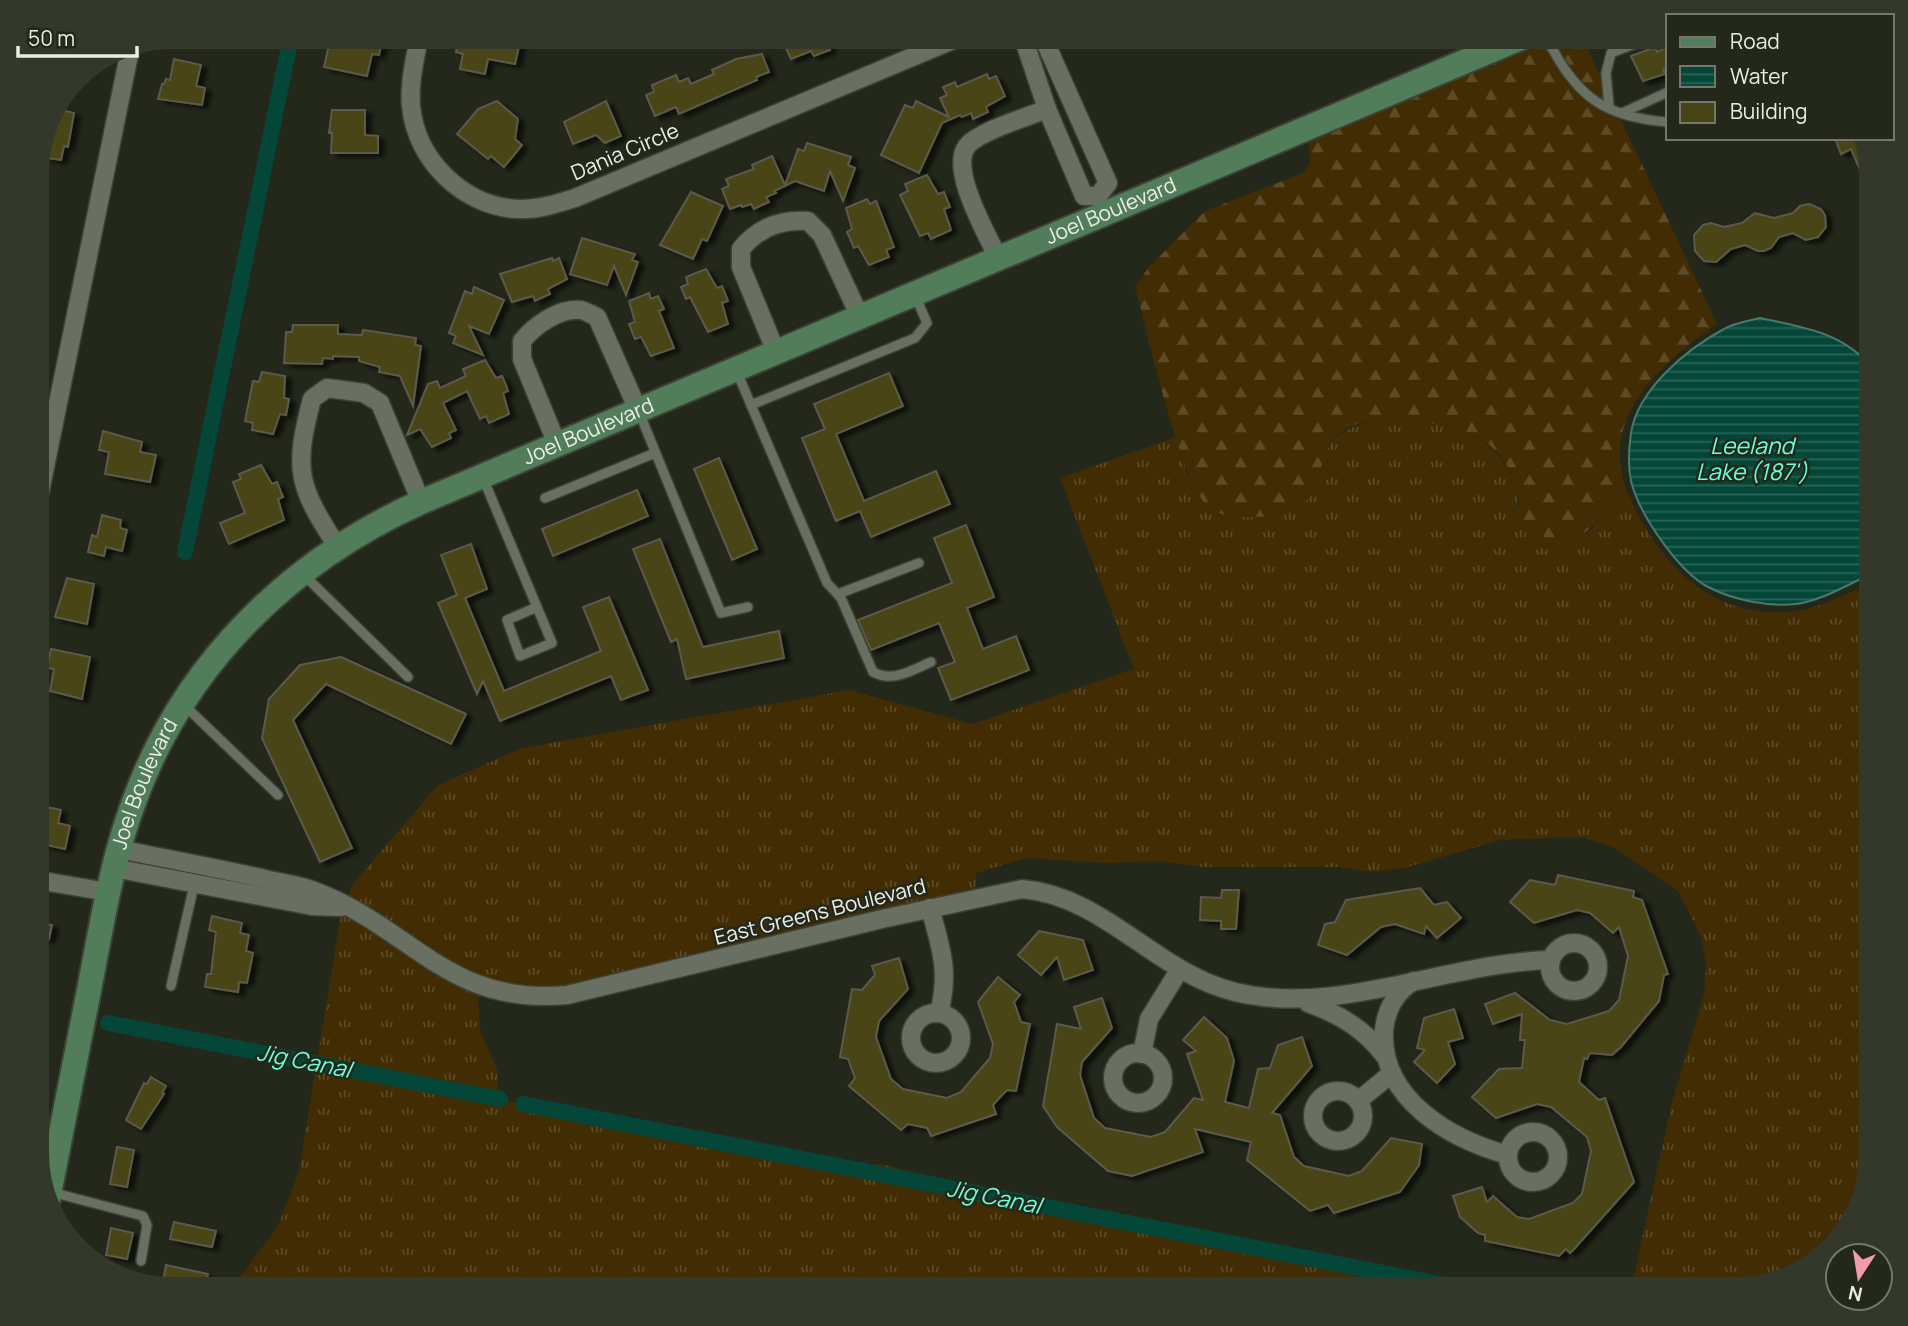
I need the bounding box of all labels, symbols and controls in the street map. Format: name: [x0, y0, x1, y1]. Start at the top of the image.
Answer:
scale bar: [18, 14, 136, 58]
legend: [1666, 14, 1894, 140]
text: 50 m: [28, 24, 75, 52]
text: Road: [1730, 27, 1780, 55]
text: Water: [1730, 62, 1789, 90]
text: Building: [1730, 97, 1807, 125]
street label: Dania Circle: [566, 116, 683, 186]
street label: Joel Boulevard: [1041, 170, 1180, 250]
street label: Joel Boulevard: [518, 390, 658, 470]
water label: Leeland Lake (187'): [1696, 429, 1808, 487]
street label: Joel Boulevard: [104, 713, 183, 852]
street label: East Greens Boulevard: [711, 871, 929, 951]
water label: Jig Canal: [254, 1035, 357, 1085]
water label: Jig Canal: [944, 1171, 1047, 1221]
north arrow: [1824, 1242, 1894, 1312]
text: N: [1846, 1279, 1865, 1308]

